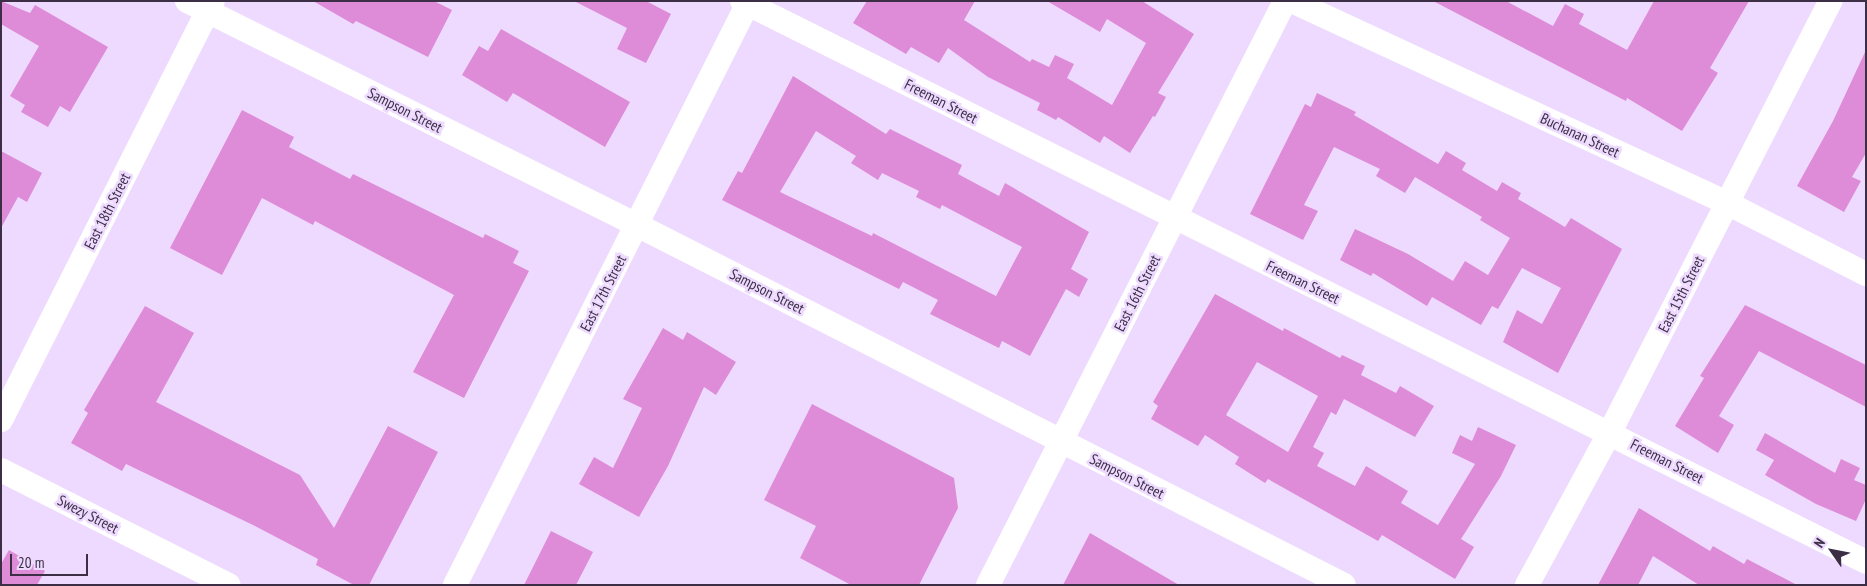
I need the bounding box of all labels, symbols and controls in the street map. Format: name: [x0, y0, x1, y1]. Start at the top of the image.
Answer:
street label: Freeman Street: [902, 75, 980, 127]
street label: Sampson Street: [365, 84, 445, 136]
street label: Buchanan Street: [1538, 109, 1622, 161]
street label: East 18th Street: [80, 170, 134, 252]
street label: East 17th Street: [576, 252, 630, 334]
street label: East 16th Street: [1110, 252, 1164, 334]
street label: East 15th Street: [1654, 253, 1708, 335]
street label: Freeman Street: [1263, 257, 1343, 307]
street label: Sampson Street: [727, 265, 807, 317]
street label: Freeman Street: [1628, 435, 1706, 487]
street label: Sampson Street: [1087, 450, 1167, 502]
street label: Swezy Street: [54, 491, 122, 537]
north arrow: [1807, 526, 1857, 576]
text: N: [1810, 535, 1829, 551]
scale bar: [12, 544, 90, 576]
text: 20 m: [18, 553, 44, 572]

